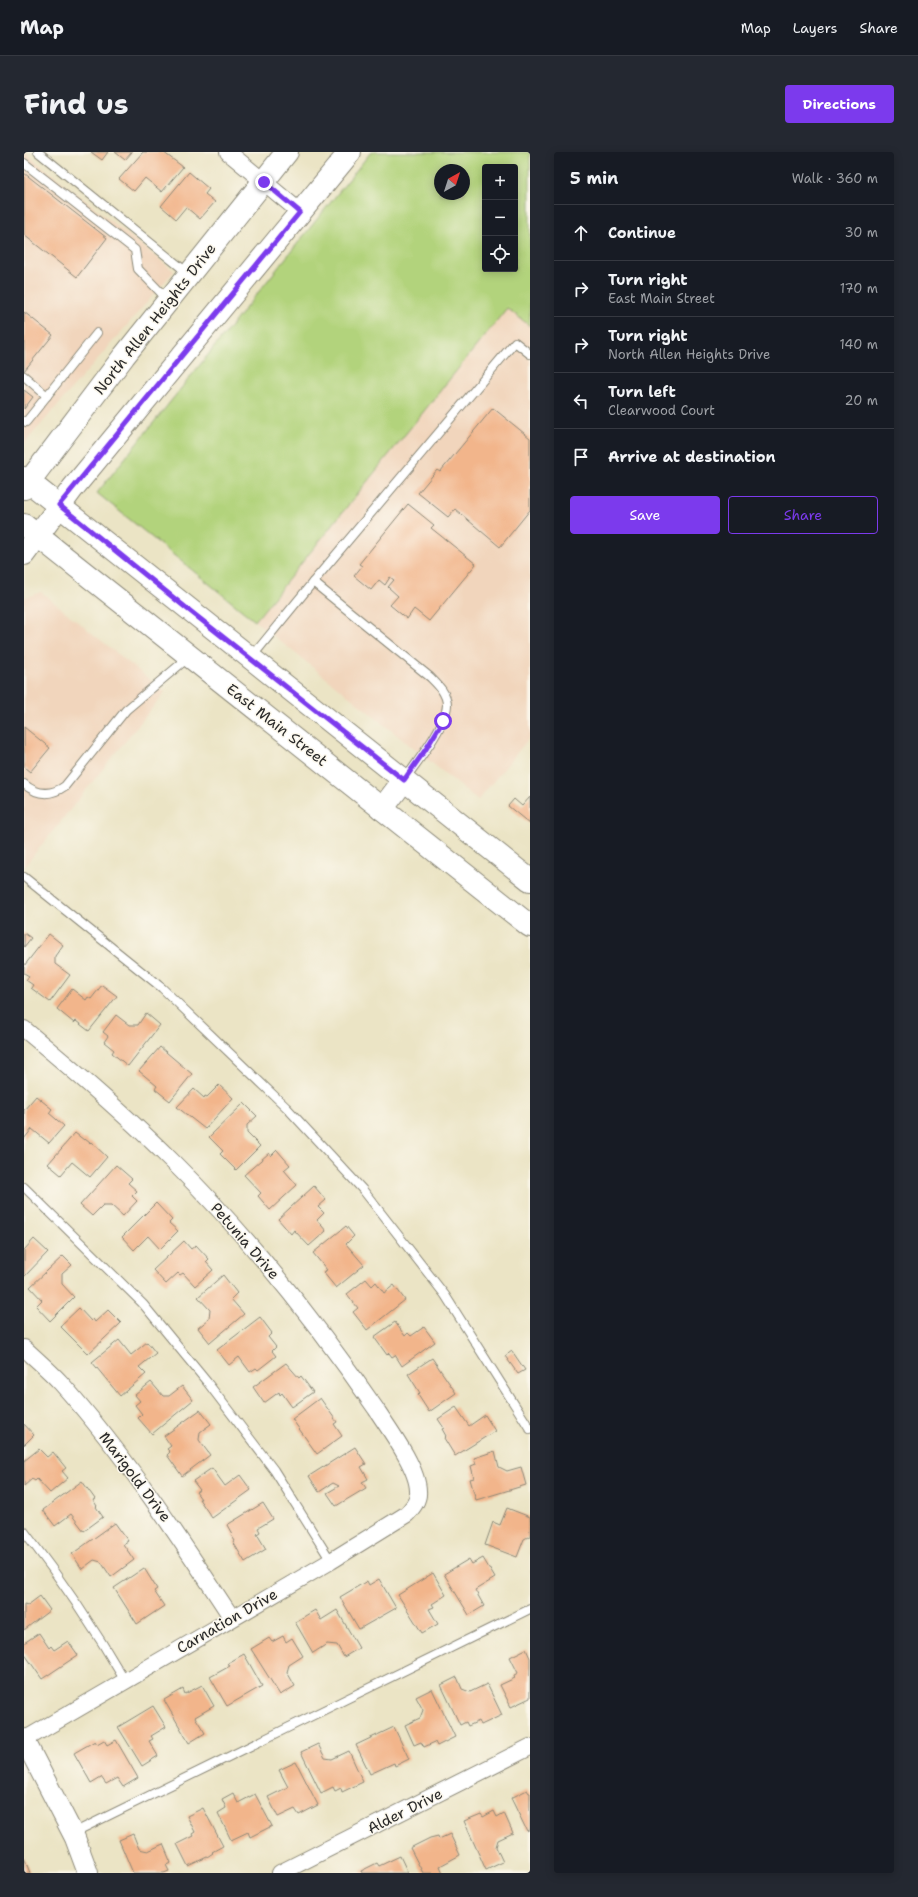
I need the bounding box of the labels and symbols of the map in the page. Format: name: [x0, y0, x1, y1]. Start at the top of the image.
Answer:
north arrow: [434, 164, 470, 200]
route end: [255, 173, 273, 191]
street label: North Allen Heights Drive: [89, 239, 221, 399]
street label: East Main Street: [222, 679, 332, 771]
route start: [434, 712, 452, 730]
street label: Petunia Drive: [206, 1198, 284, 1284]
street label: Marigold Drive: [95, 1428, 175, 1526]
street label: Carnation Drive: [173, 1584, 281, 1658]
street label: Alder Drive: [364, 1784, 446, 1838]

